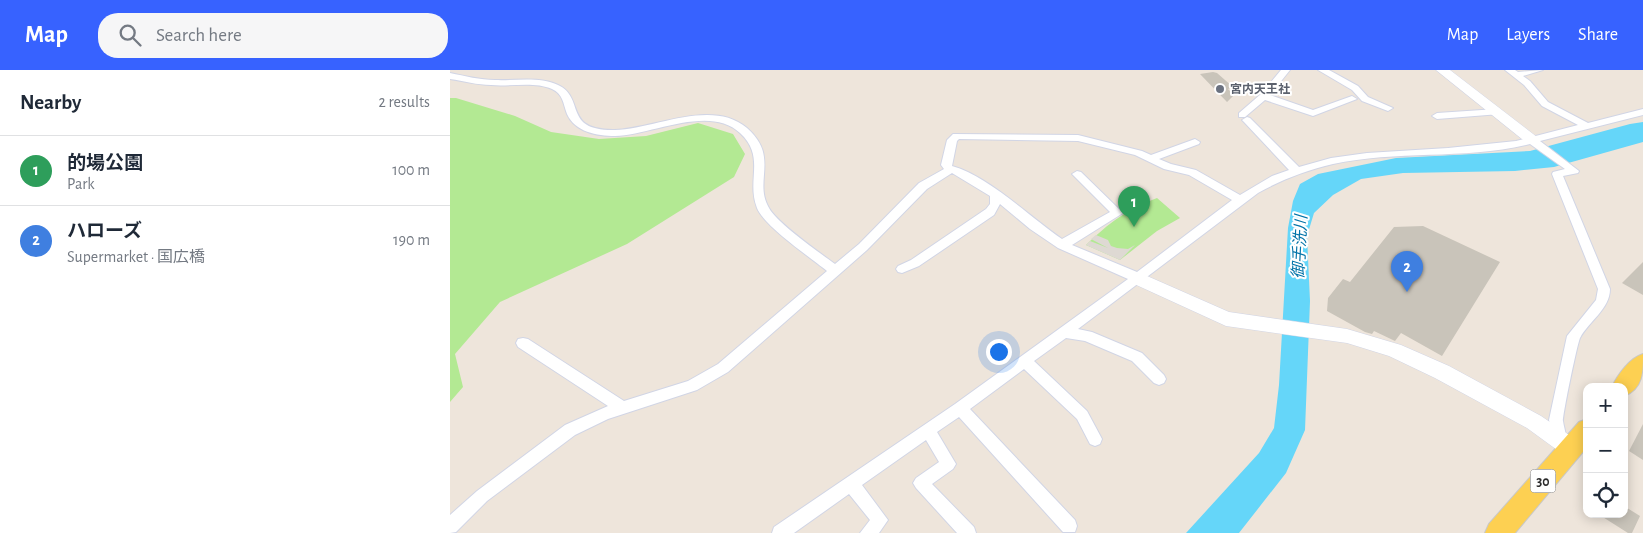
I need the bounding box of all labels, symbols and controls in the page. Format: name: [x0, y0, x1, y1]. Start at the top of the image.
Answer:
search box: [98, 13, 448, 58]
icon: search: [116, 21, 144, 49]
text: Map: [25, 23, 68, 47]
text: Search here: [156, 26, 242, 45]
text: Map: [1447, 26, 1478, 44]
text: Layers: [1506, 26, 1550, 44]
text: Share: [1578, 26, 1618, 44]
place label: 宮内天王社: [1230, 82, 1290, 95]
marker: 宮内天王社: [1214, 83, 1226, 95]
text: Nearby: [20, 92, 81, 113]
text: 2 results: [378, 94, 430, 110]
text: 的場公園: [67, 154, 143, 173]
text: 1: [33, 162, 39, 178]
text: 100 m: [392, 162, 430, 178]
text: Park: [67, 176, 95, 192]
pin: 1: [1118, 186, 1150, 227]
water label: 御手洗川: [1289, 213, 1310, 279]
text: ハローズ: [67, 222, 142, 241]
text: 2: [32, 232, 40, 248]
text: 190 m: [393, 232, 430, 248]
text: Supermarket · 国広橋: [67, 249, 205, 265]
pin: 2: [1391, 251, 1423, 292]
your location: [986, 339, 1012, 365]
map controls: [1583, 383, 1628, 518]
button: +: [1583, 383, 1628, 428]
button: −: [1583, 428, 1628, 473]
road number: 30: [1530, 470, 1556, 492]
button: locate: [1583, 473, 1628, 518]

